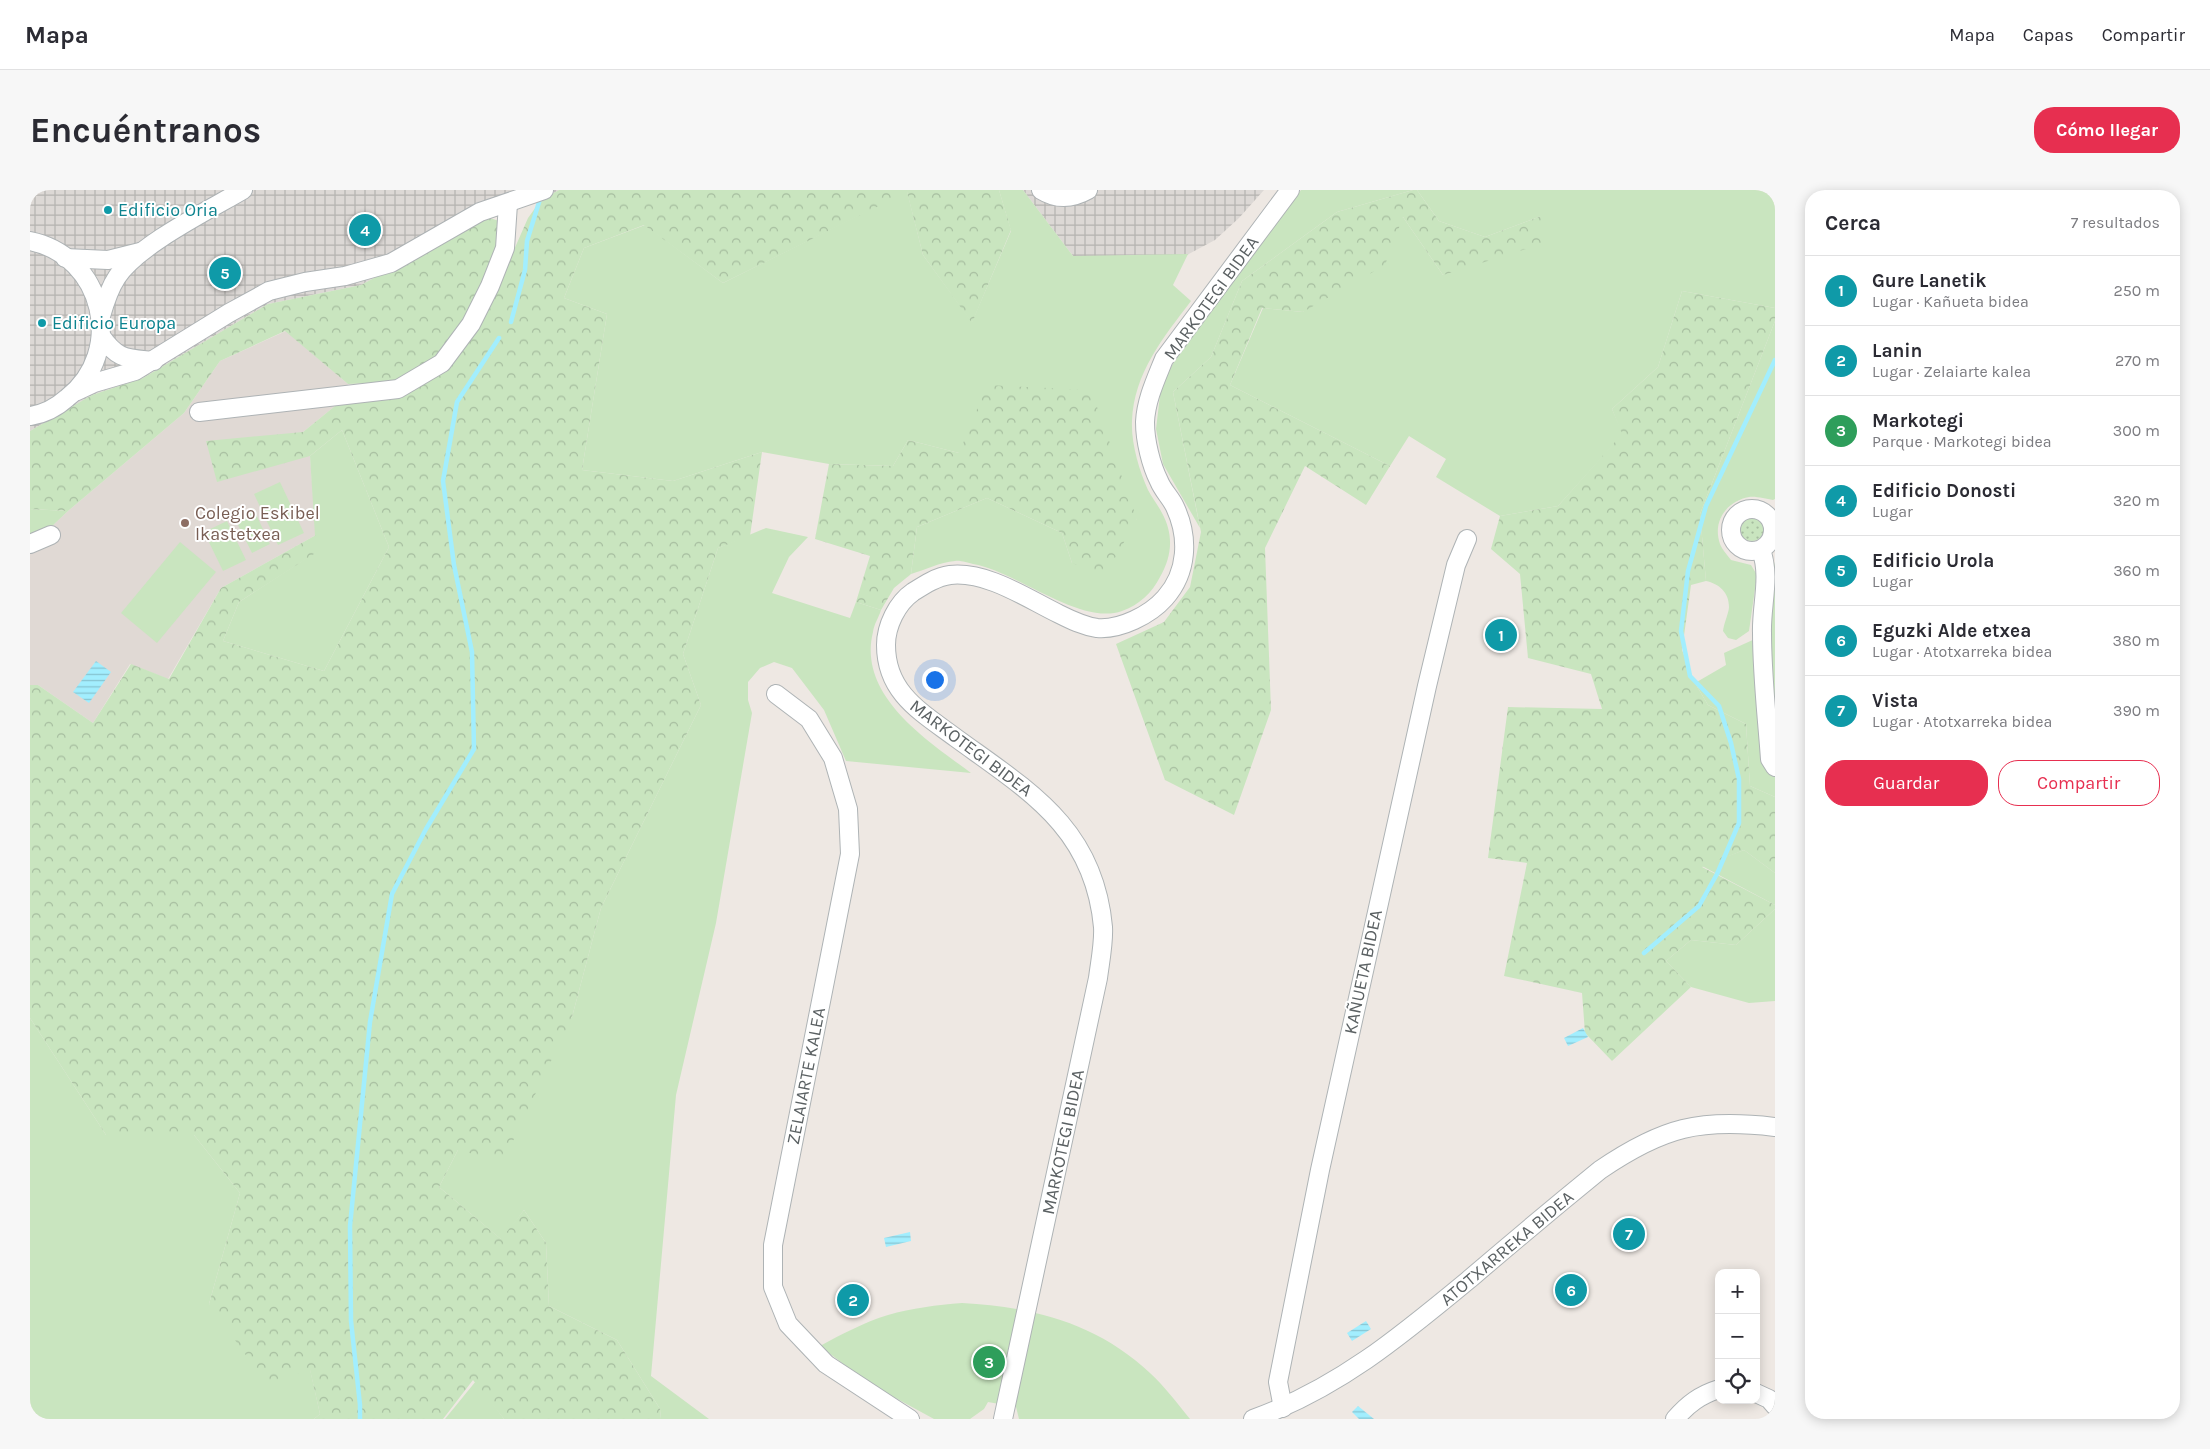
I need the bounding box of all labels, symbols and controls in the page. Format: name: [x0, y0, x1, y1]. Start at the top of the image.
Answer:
text: Mapa: [25, 21, 89, 49]
text: Mapa: [1949, 24, 1995, 46]
text: Capas: [2023, 24, 2074, 46]
text: Compartir: [2102, 24, 2185, 46]
button: Cómo llegar: [2034, 107, 2180, 153]
text: Encuéntranos: [30, 110, 261, 151]
place label: Edificio Oria: [118, 199, 218, 221]
marker: Edificio Oria: [102, 204, 114, 216]
pin: 4: [349, 211, 381, 249]
text: Cerca: [1825, 211, 1881, 235]
text: 7 resultados: [2071, 213, 2160, 232]
street label: MARKOTEGI BIDEA: [1159, 232, 1263, 364]
pin: 5: [209, 254, 241, 292]
text: Gure Lanetik: [1872, 270, 1987, 292]
text: 1: [1838, 281, 1844, 300]
text: 250 m: [2113, 281, 2160, 300]
text: Lugar · Kañueta bidea: [1872, 292, 2029, 311]
place label: Edificio Europa: [52, 312, 176, 334]
marker: Edificio Europa: [36, 317, 48, 329]
text: Lanin: [1872, 340, 1922, 362]
text: 2: [1836, 351, 1846, 370]
text: 270 m: [2115, 351, 2160, 370]
text: Lugar · Zelaiarte kalea: [1872, 362, 2031, 381]
text: Markotegi: [1872, 410, 1964, 432]
text: 3: [1836, 421, 1846, 440]
text: 300 m: [2113, 421, 2160, 440]
text: Parque · Markotegi bidea: [1872, 432, 2052, 451]
text: Edificio Donosti: [1872, 480, 2016, 502]
text: 4: [1836, 491, 1846, 510]
text: 320 m: [2113, 491, 2160, 510]
place label: Colegio Eskibel Ikastetxea: [195, 502, 320, 545]
text: Lugar: [1872, 502, 1913, 521]
marker: Colegio Eskibel Ikastetxea: [179, 517, 191, 529]
text: Edificio Urola: [1872, 550, 1994, 572]
text: 5: [1836, 561, 1846, 580]
text: 360 m: [2113, 561, 2160, 580]
text: Lugar: [1872, 572, 1913, 591]
pin: 1: [1485, 616, 1517, 654]
text: Eguzki Alde etxea: [1872, 620, 2031, 642]
text: 6: [1836, 631, 1846, 650]
text: 380 m: [2112, 631, 2160, 650]
text: Lugar · Atotxarreka bidea: [1872, 642, 2052, 661]
your location: [922, 667, 948, 693]
text: Vista: [1872, 690, 1918, 712]
street label: MARKOTEGI BIDEA: [905, 695, 1037, 801]
text: 7: [1837, 701, 1845, 720]
text: 390 m: [2113, 701, 2160, 720]
text: Lugar · Atotxarreka bidea: [1872, 712, 2052, 731]
button: Guardar: [1825, 760, 1988, 806]
button: Compartir: [1998, 760, 2160, 806]
street label: KAÑUETA BIDEA: [1339, 908, 1387, 1036]
street label: ZELAIARTE KALEA: [782, 1005, 830, 1147]
street label: MARKOTEGI BIDEA: [1037, 1067, 1089, 1217]
street label: ATOTXARREKA BIDEA: [1436, 1186, 1578, 1310]
pin: 7: [1613, 1215, 1645, 1253]
map controls: [1715, 1269, 1760, 1404]
button: +: [1715, 1269, 1760, 1314]
pin: 6: [1555, 1271, 1587, 1309]
pin: 2: [837, 1281, 869, 1319]
button: −: [1715, 1314, 1760, 1359]
pin: 3: [973, 1343, 1005, 1381]
button: locate: [1715, 1359, 1760, 1404]

